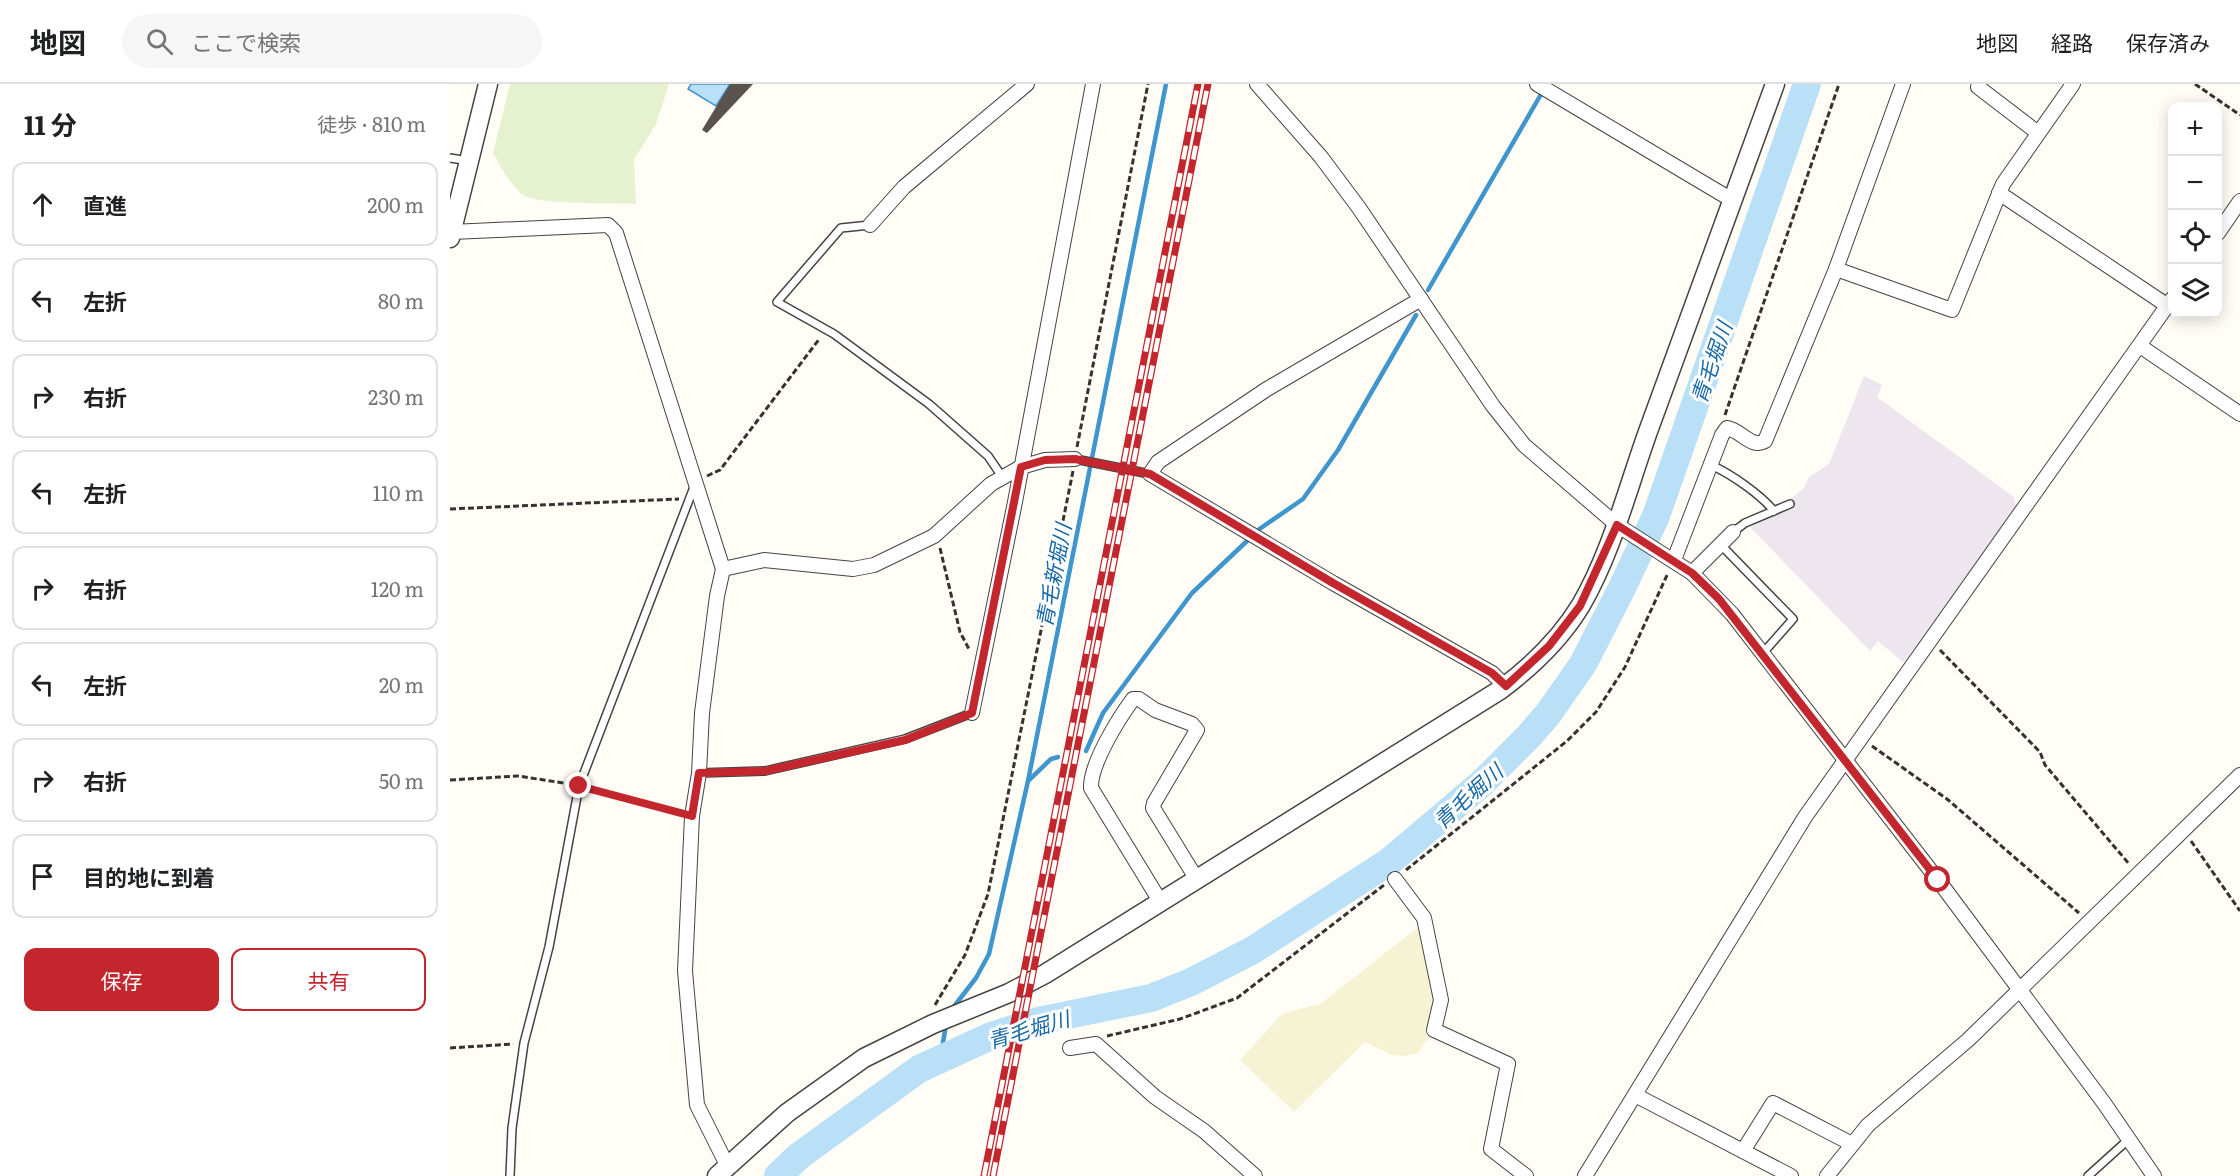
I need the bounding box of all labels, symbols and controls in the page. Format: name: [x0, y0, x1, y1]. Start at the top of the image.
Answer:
search box: [122, 14, 542, 68]
text: 地図: [30, 20, 86, 62]
icon: search: [143, 25, 176, 58]
text: ここで検索: [191, 25, 301, 58]
text: 地図: [1976, 26, 2018, 57]
text: 経路: [2051, 26, 2093, 57]
text: 保存済み: [2126, 26, 2210, 57]
map controls: [2168, 102, 2222, 318]
button: +: [2168, 102, 2222, 156]
text: 11 分: [24, 104, 77, 143]
text: 徒歩 · 810 m: [317, 108, 426, 138]
button: −: [2168, 156, 2222, 210]
icon: ahead: [26, 188, 59, 221]
text: 直進: [83, 188, 127, 221]
text: 200 m: [367, 189, 424, 219]
button: locate: [2168, 210, 2222, 264]
button: layers: [2168, 264, 2222, 318]
icon: left: [26, 284, 59, 317]
text: 左折: [83, 284, 127, 317]
text: 80 m: [378, 285, 424, 315]
water label: 青毛堀川: [1682, 315, 1739, 407]
icon: right: [26, 380, 59, 413]
text: 右折: [83, 380, 127, 413]
text: 230 m: [368, 381, 424, 411]
icon: left: [26, 476, 59, 509]
text: 左折: [83, 476, 127, 509]
text: 110 m: [373, 477, 424, 507]
water label: 青毛新堀川: [1027, 519, 1078, 629]
icon: right: [26, 572, 59, 605]
text: 右折: [83, 572, 127, 605]
text: 120 m: [371, 573, 424, 603]
icon: left: [26, 668, 59, 701]
text: 左折: [83, 668, 127, 701]
text: 20 m: [379, 669, 424, 699]
water label: 青毛堀川: [1425, 754, 1510, 835]
icon: right: [26, 764, 59, 797]
text: 右折: [83, 764, 127, 797]
text: 50 m: [379, 765, 424, 795]
route end: [565, 772, 591, 798]
icon: arrive: [26, 860, 59, 893]
text: 目的地に到着: [83, 860, 215, 893]
route start: [1924, 866, 1950, 892]
button: 保存: [24, 948, 219, 1011]
button: 共有: [231, 948, 426, 1011]
water label: 青毛堀川: [983, 1001, 1075, 1054]

